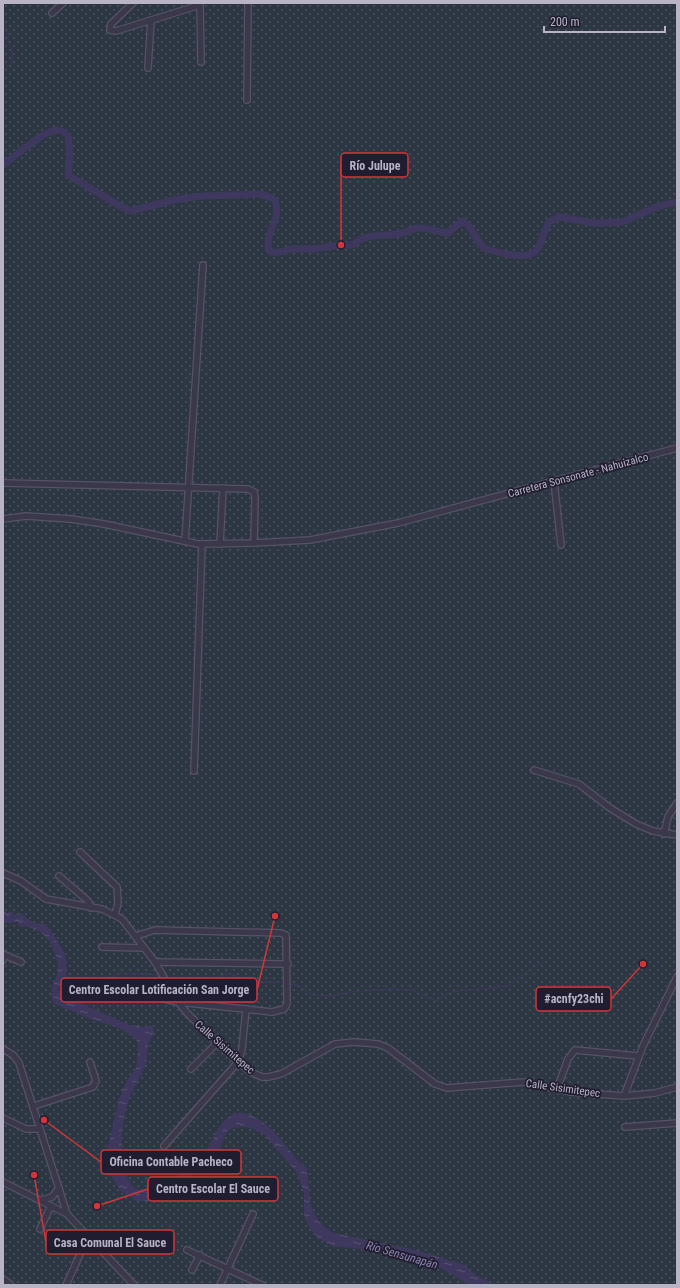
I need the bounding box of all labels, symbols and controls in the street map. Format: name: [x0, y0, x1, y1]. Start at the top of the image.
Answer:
scale bar: [544, 8, 665, 34]
text: 200 m: [550, 15, 580, 29]
callout: Río Julupe: [341, 153, 408, 177]
text: Río Julupe: [350, 159, 401, 173]
street label: Carretera Sonsonate - Nahuizalco: [506, 450, 650, 501]
callout: Centro Escolar Lotificación San Jorge: [61, 978, 257, 1002]
text: Centro Escolar Lotificación San Jorge: [69, 983, 250, 997]
callout: #acnfy23chi: [536, 987, 611, 1011]
text: #acnfy23chi: [544, 992, 604, 1006]
street label: Calle Sisimitepec: [192, 1018, 257, 1077]
street label: Calle Sisimitepec: [525, 1077, 601, 1100]
callout: Oficina Contable Pacheco: [101, 1150, 241, 1174]
text: Oficina Contable Pacheco: [109, 1155, 233, 1169]
callout: Centro Escolar El Sauce: [148, 1177, 278, 1201]
text: Centro Escolar El Sauce: [156, 1182, 270, 1196]
callout: Casa Comunal El Sauce: [46, 1230, 174, 1254]
text: Casa Comunal El Sauce: [54, 1236, 166, 1250]
water label: Río Sensunapán: [365, 1238, 440, 1272]

